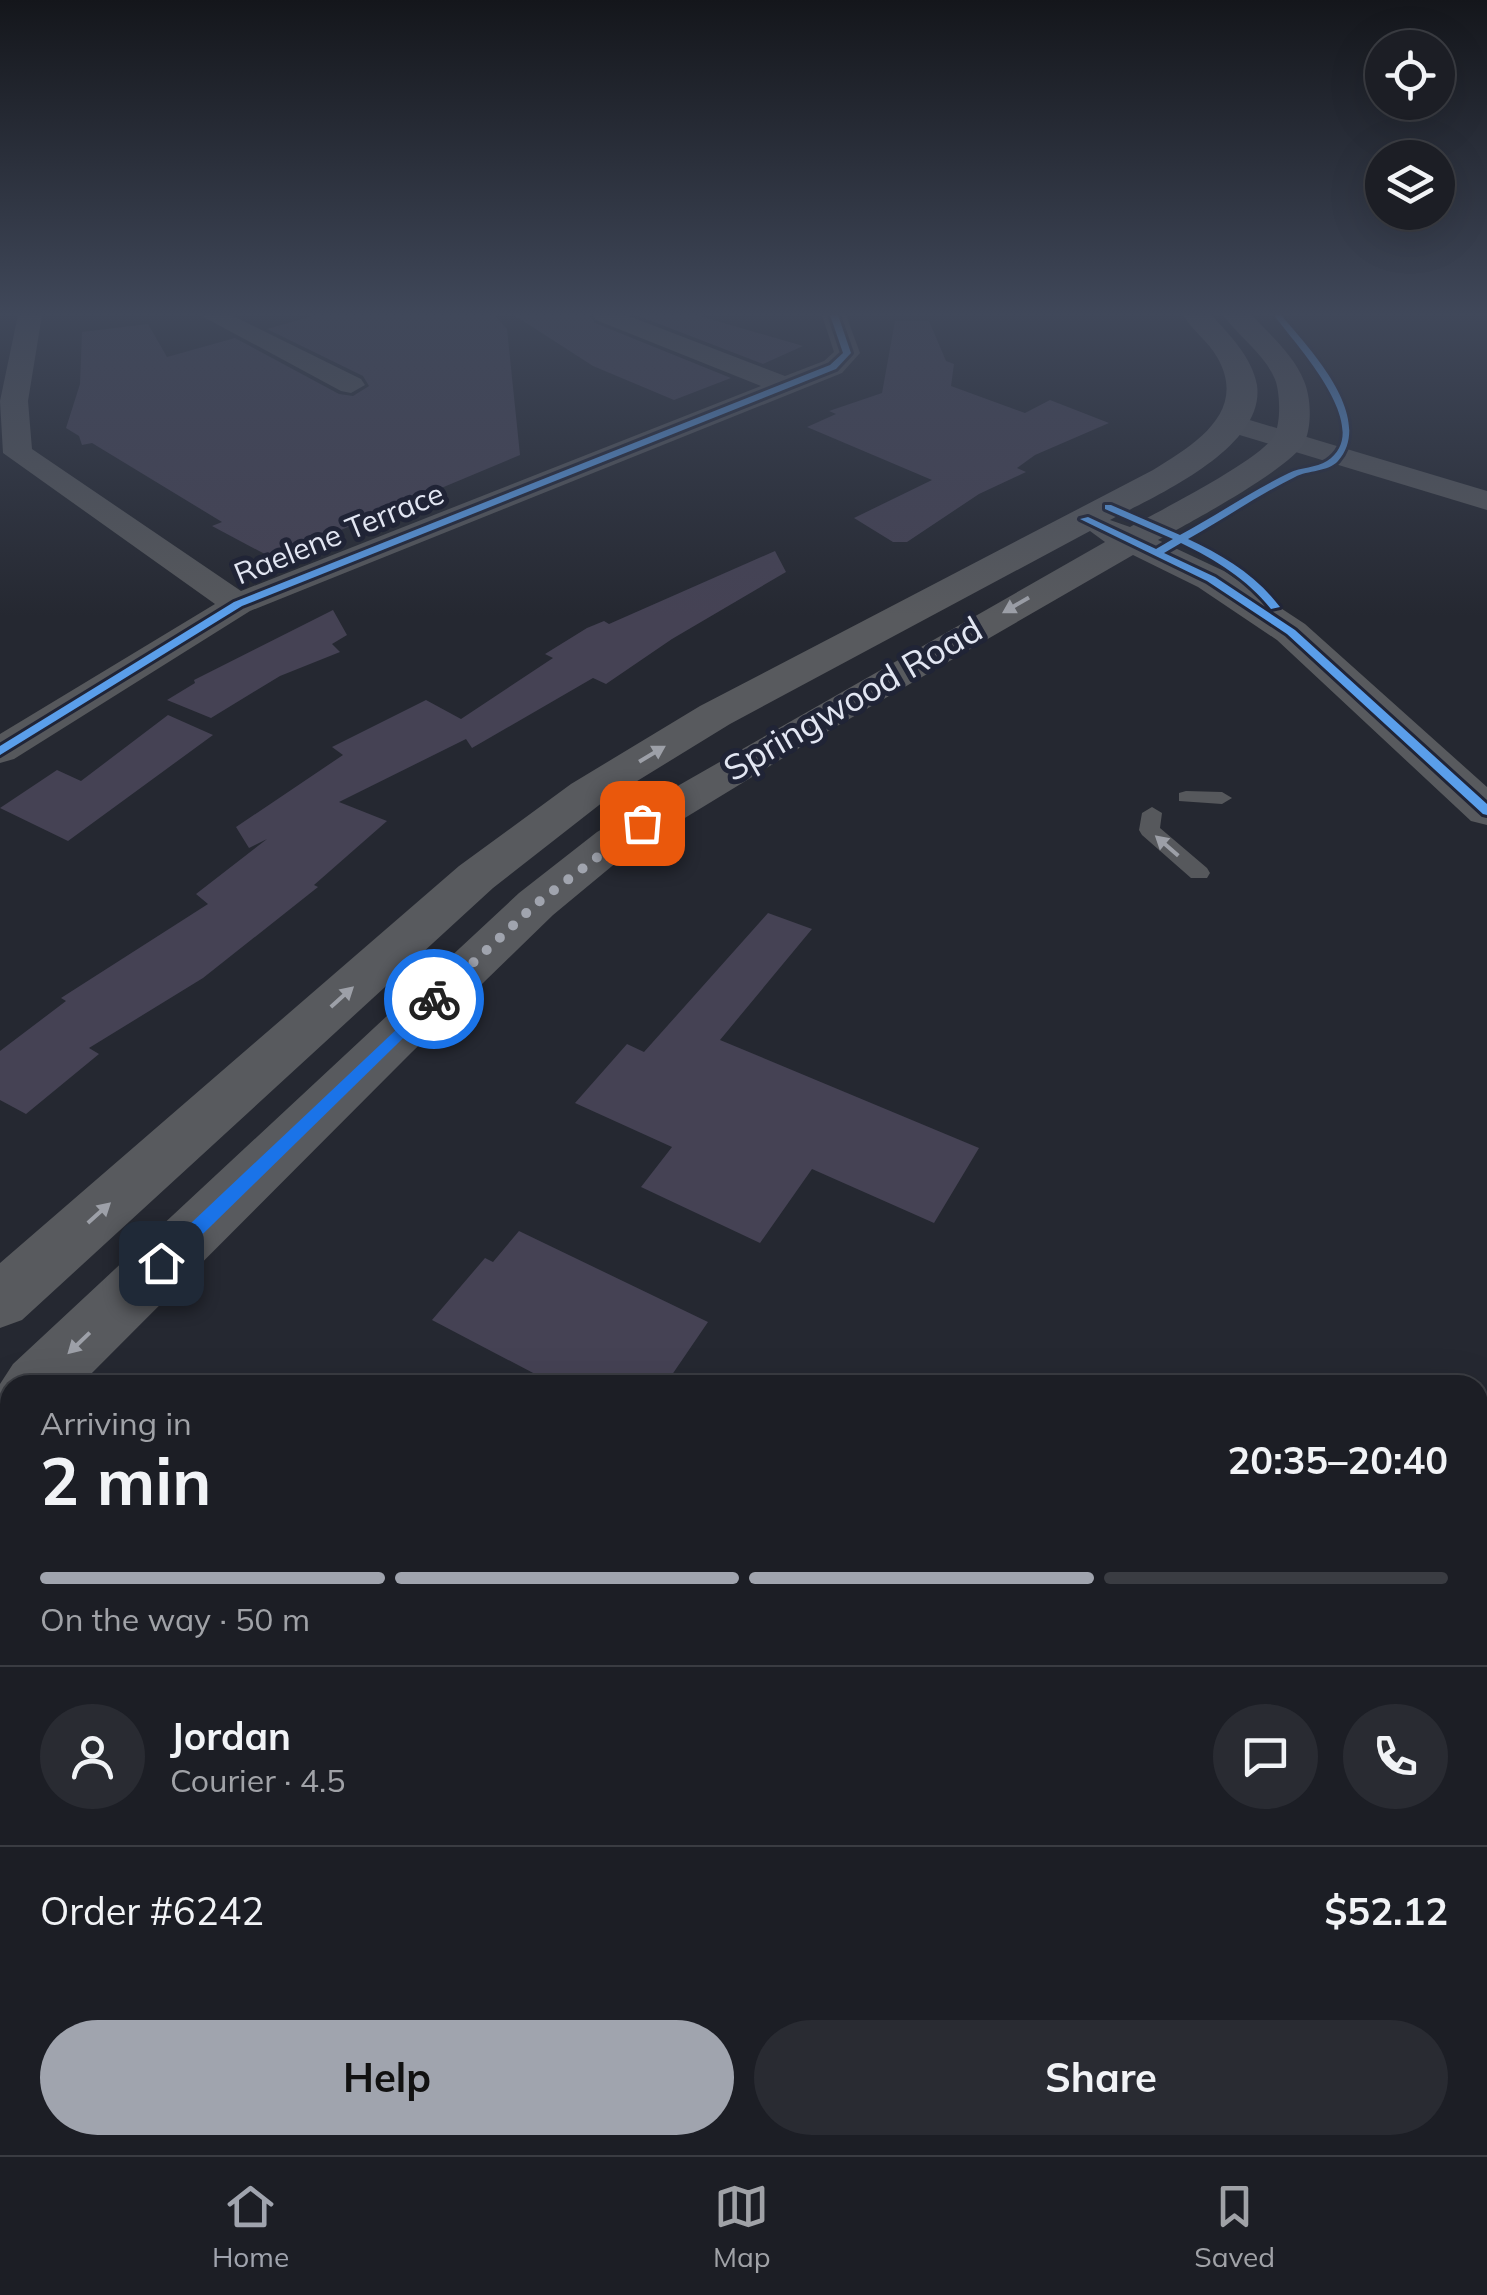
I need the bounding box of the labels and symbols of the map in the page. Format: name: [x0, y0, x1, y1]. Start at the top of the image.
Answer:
street label: Raelene Terrace: [228, 474, 449, 592]
one-way arrow: [1002, 595, 1030, 613]
street label: Springwood Road: [715, 606, 990, 790]
one-way arrow: [638, 746, 666, 763]
pin: [600, 781, 685, 866]
one-way arrow: [1155, 835, 1180, 857]
courier: [384, 949, 484, 1049]
one-way arrow: [329, 986, 354, 1008]
one-way arrow: [87, 1202, 111, 1225]
pin: [119, 1221, 204, 1306]
one-way arrow: [68, 1330, 92, 1354]

